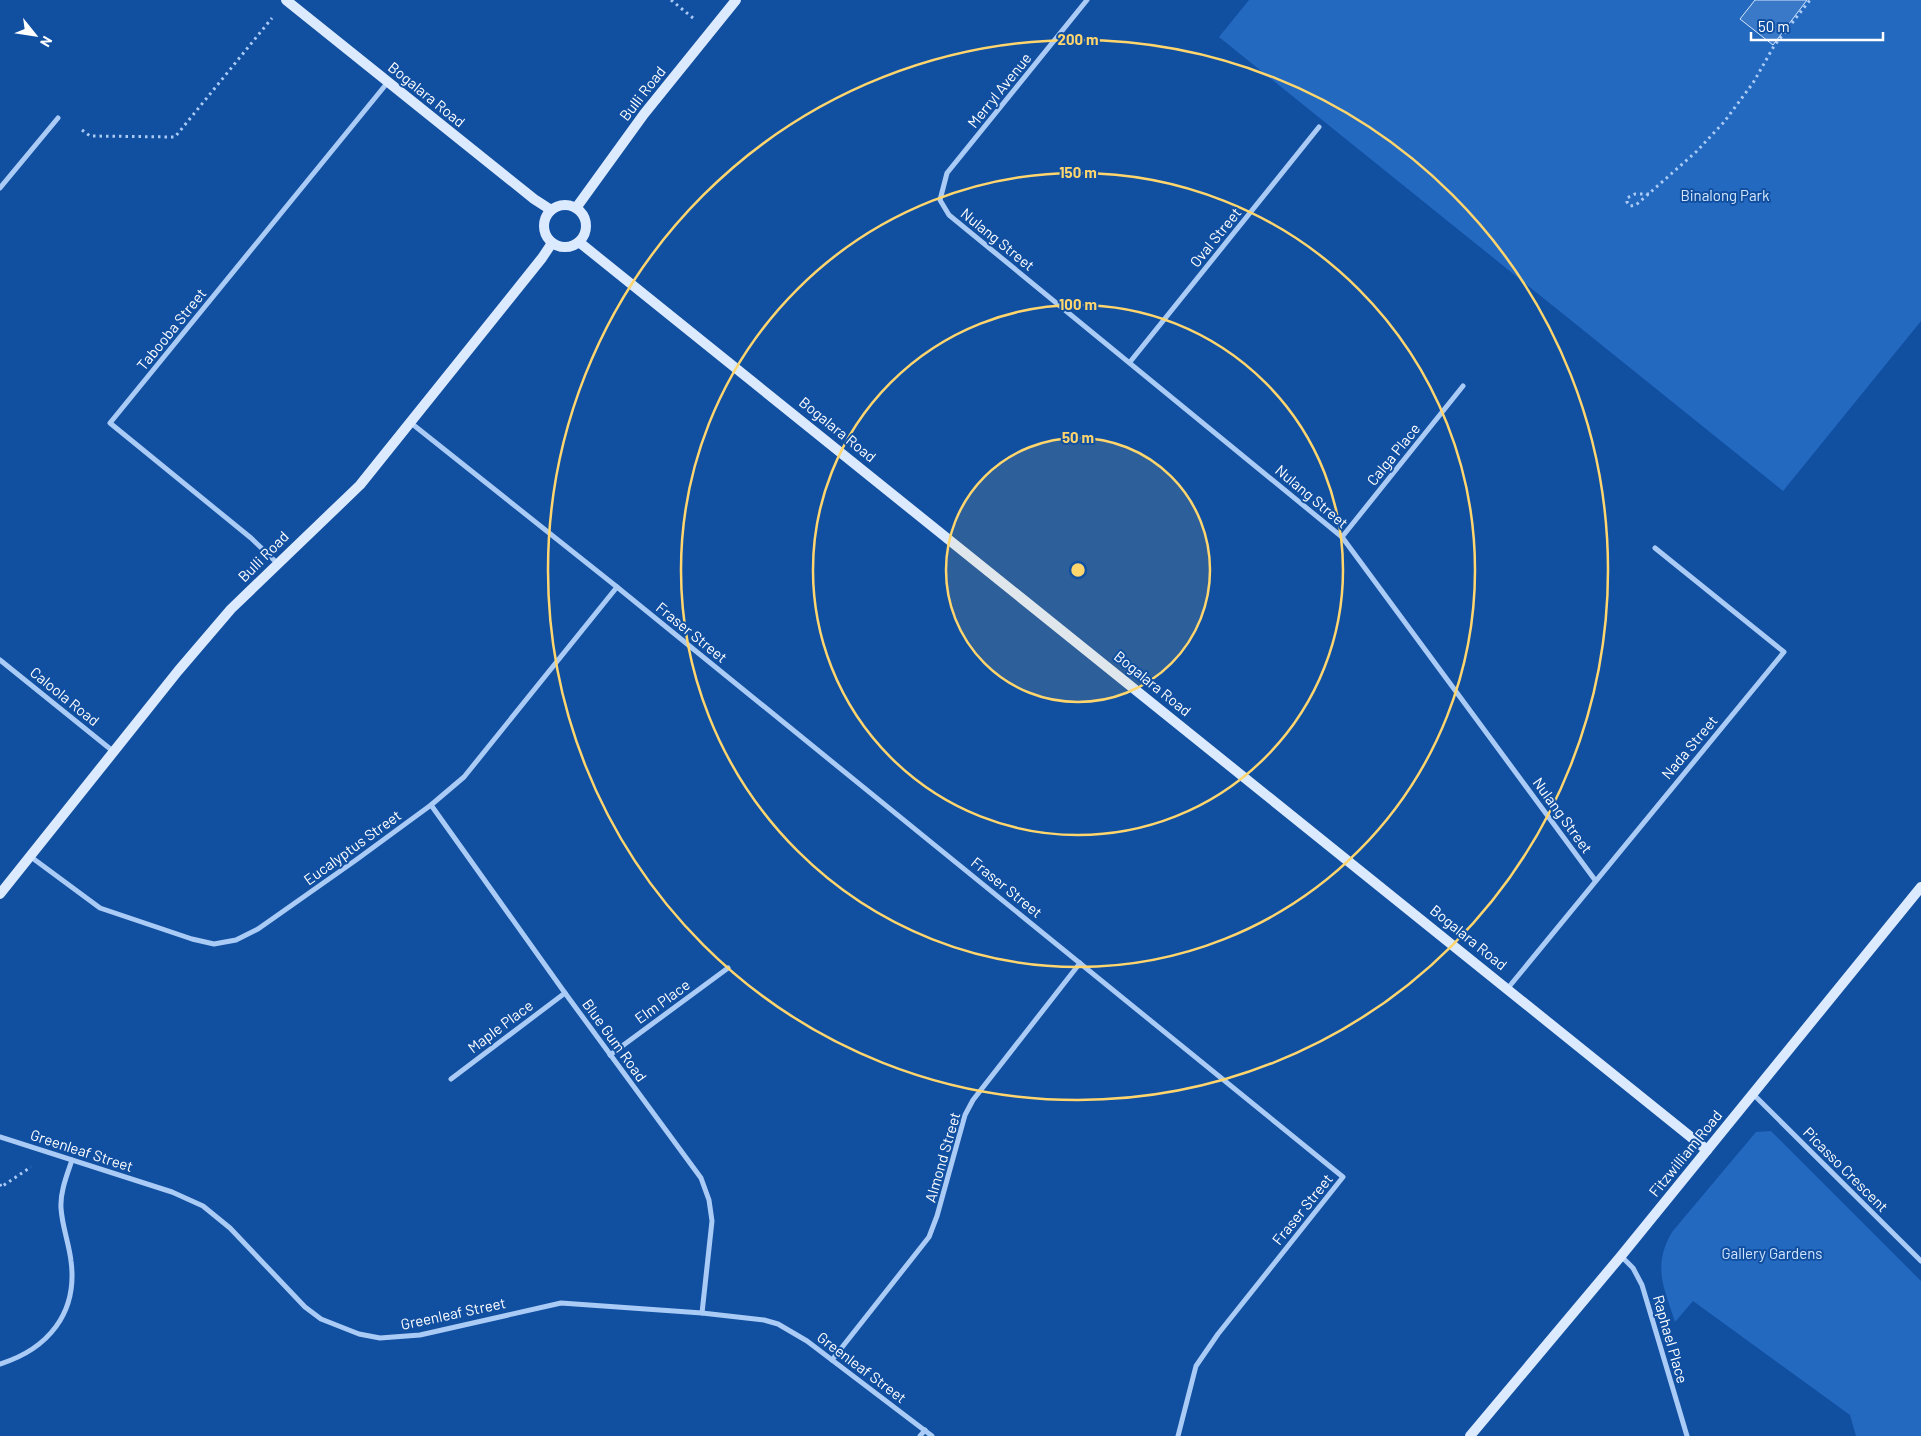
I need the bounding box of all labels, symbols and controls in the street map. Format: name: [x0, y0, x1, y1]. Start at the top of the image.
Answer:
north arrow: [10, 10, 60, 60]
scale bar: [1751, 10, 1884, 42]
text: 50 m: [1758, 17, 1790, 35]
text: 200 m: [1057, 30, 1099, 48]
text: N: [37, 33, 56, 50]
street label: Merryl Avenue: [963, 49, 1035, 131]
street label: Bogalara Road: [385, 58, 469, 130]
street label: Bulli Road: [615, 62, 669, 124]
text: 150 m: [1059, 163, 1097, 181]
park label: Binalong Park: [1680, 186, 1770, 204]
street label: Nulang Street: [958, 204, 1038, 274]
street label: Oval Street: [1186, 204, 1244, 270]
street label: Tabooba Street: [132, 284, 210, 374]
text: 100 m: [1059, 295, 1097, 313]
street label: Bogalara Road: [796, 393, 880, 465]
street label: Calga Place: [1363, 419, 1423, 489]
text: 50 m: [1062, 428, 1094, 446]
street label: Nulang Street: [1272, 460, 1352, 532]
street label: Bulli Road: [234, 527, 292, 585]
centre of rings: [1069, 561, 1087, 579]
street label: Fraser Street: [653, 598, 731, 666]
street label: Bogalara Road: [1111, 647, 1195, 719]
street label: Caloola Road: [27, 663, 103, 729]
street label: Nada Street: [1657, 711, 1721, 783]
street label: Nulang Street: [1529, 774, 1597, 856]
street label: Eucalyptus Street: [300, 806, 404, 888]
street label: Fraser Street: [968, 853, 1046, 921]
street label: Bogalara Road: [1427, 901, 1511, 973]
street label: Elm Place: [631, 975, 693, 1027]
street label: Blue Gum Road: [579, 995, 651, 1085]
street label: Maple Place: [464, 996, 536, 1056]
street label: Fitzwilliam Road: [1645, 1106, 1725, 1200]
street label: Almond Street: [921, 1110, 963, 1204]
street label: Picasso Crescent: [1800, 1123, 1892, 1215]
street label: Greenleaf Street: [28, 1125, 136, 1175]
street label: Fraser Street: [1268, 1170, 1336, 1248]
park label: Gallery Gardens: [1721, 1244, 1823, 1262]
street label: Greenleaf Street: [399, 1293, 507, 1333]
street label: Raphael Place: [1650, 1293, 1692, 1385]
street label: Greenleaf Street: [814, 1328, 910, 1406]

